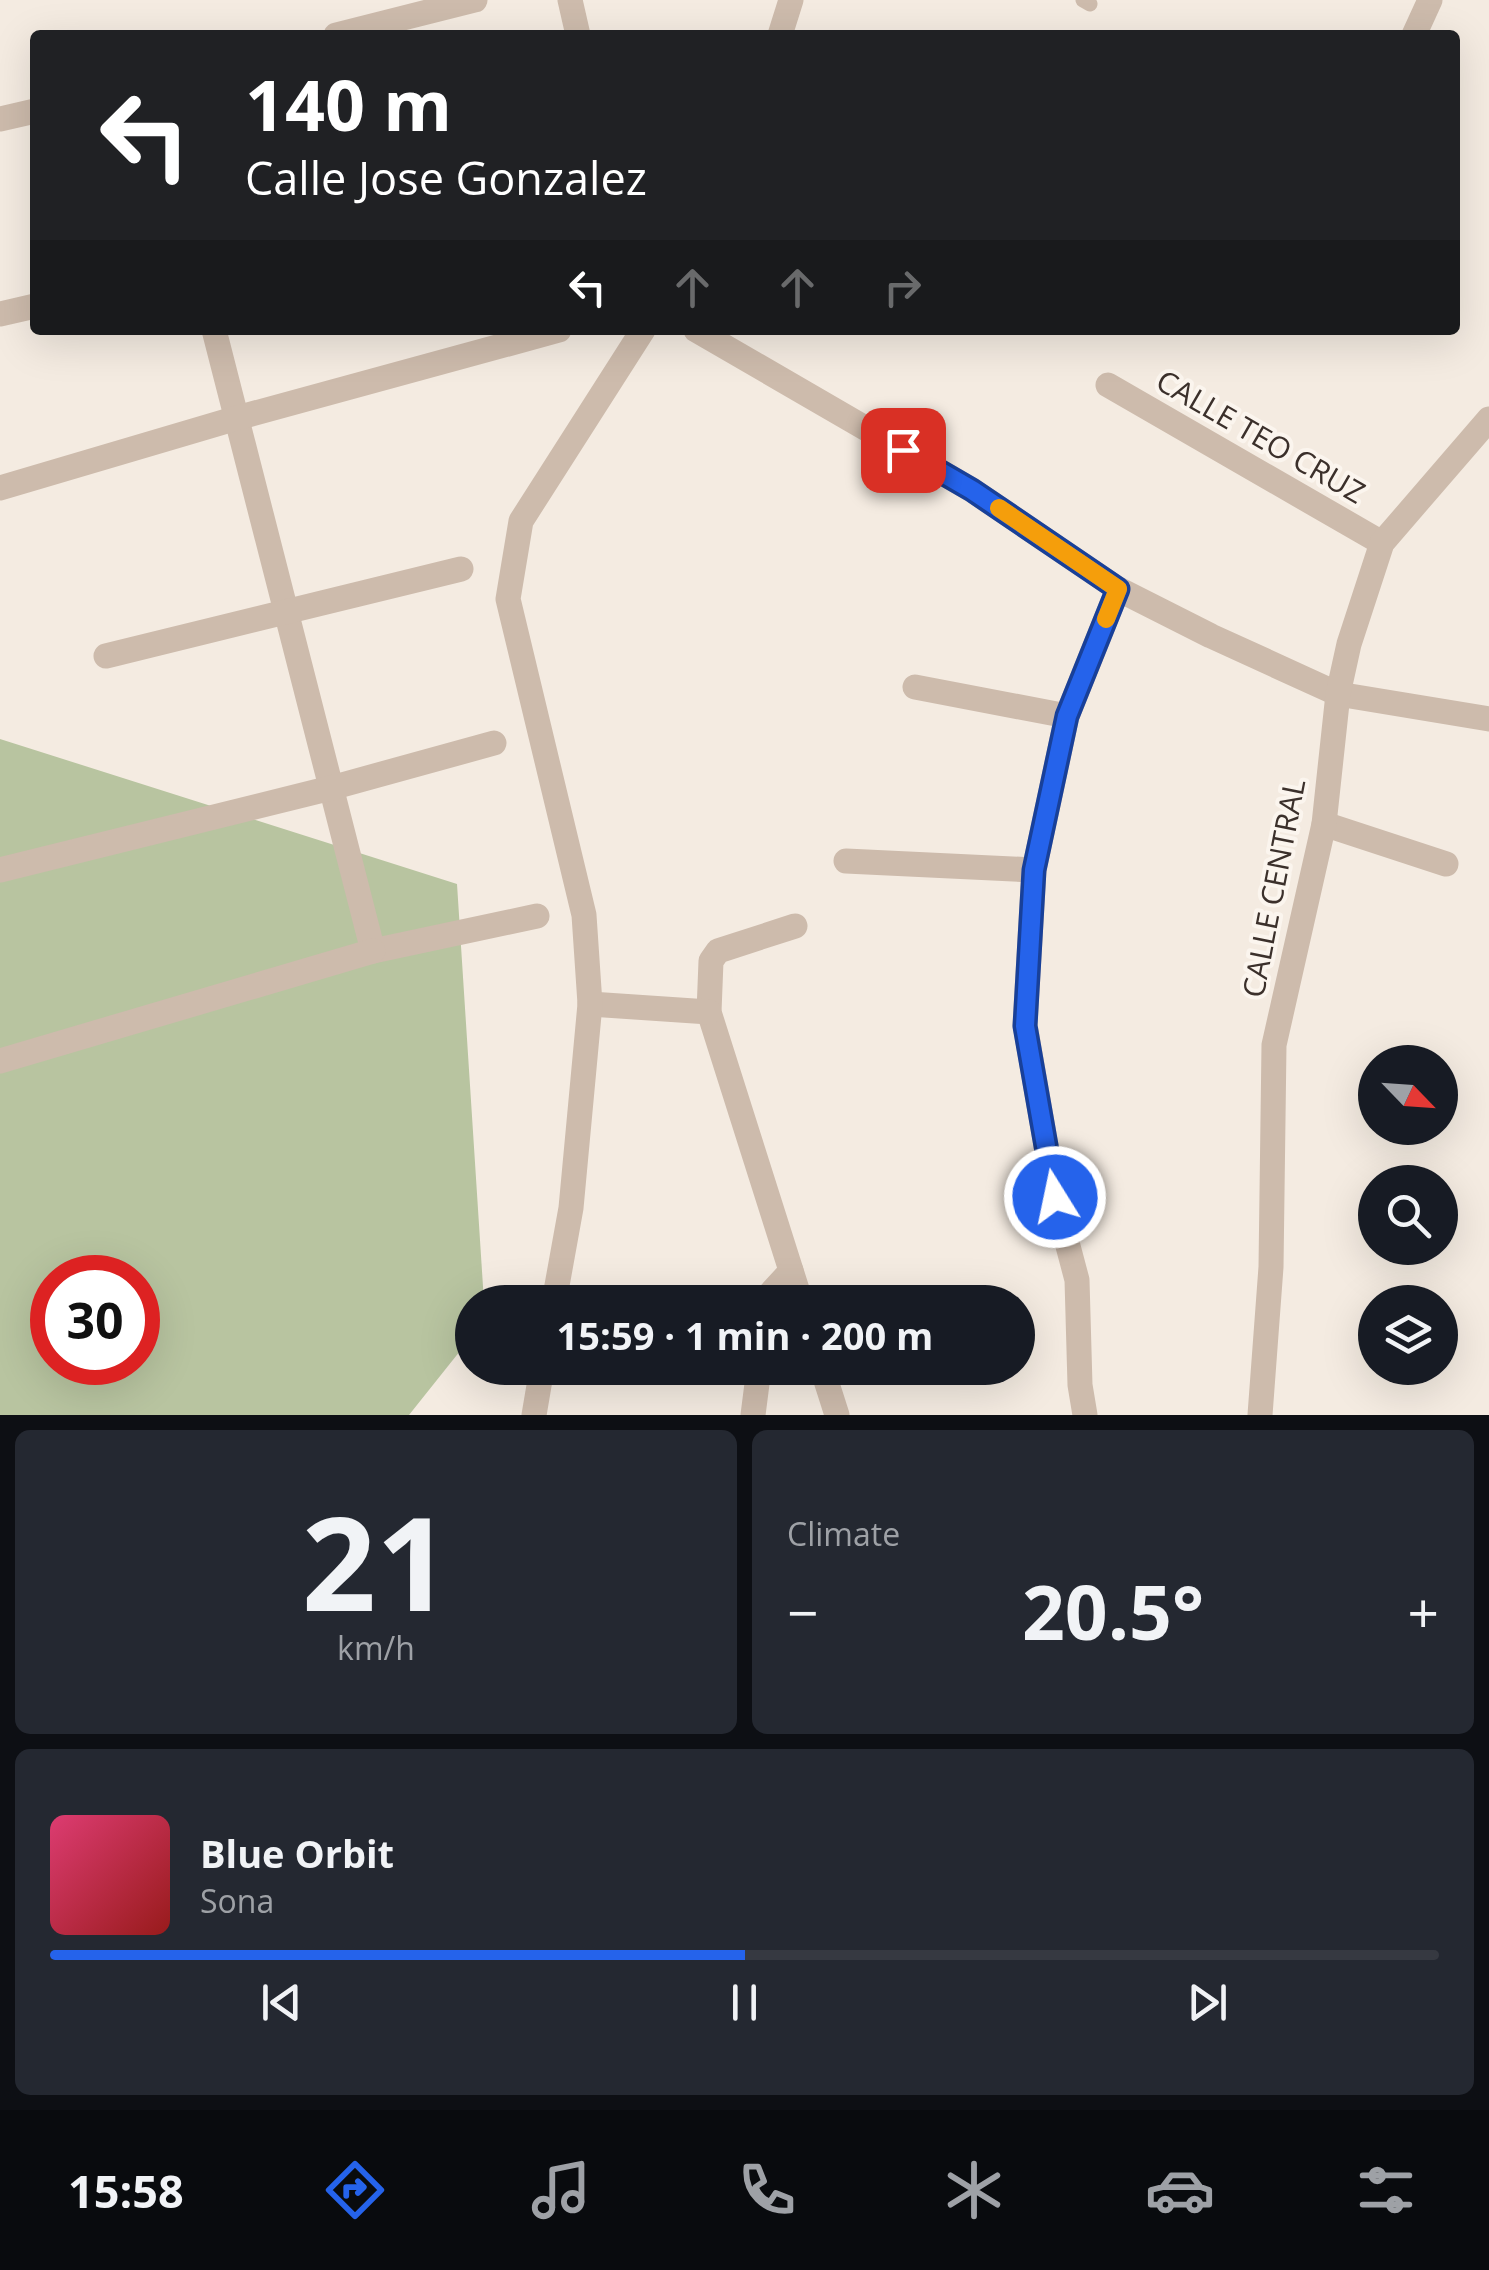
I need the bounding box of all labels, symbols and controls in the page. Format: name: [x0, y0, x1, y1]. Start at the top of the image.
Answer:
text: 140 m: [245, 56, 452, 152]
icon: left: [80, 70, 210, 200]
text: Calle Jose Gonzalez: [245, 147, 647, 208]
icon: left: [560, 260, 615, 315]
icon: ahead: [665, 260, 720, 315]
icon: ahead: [770, 260, 825, 315]
icon: right: [875, 260, 930, 315]
street label: CALLE TEO CRUZ: [1149, 360, 1373, 512]
pin: [861, 408, 946, 493]
icon: arrive: [876, 423, 931, 478]
street label: CALLE CENTRAL: [1232, 775, 1314, 1001]
north arrow: [1358, 1045, 1458, 1145]
map controls: [1358, 1045, 1458, 1385]
position arrow: [1003, 1145, 1107, 1249]
button: search: [1358, 1165, 1458, 1265]
speed limit sign: 30: [30, 1255, 160, 1385]
button: layers: [1358, 1285, 1458, 1385]
text: 15:59 · 1 min · 200 m: [557, 1309, 933, 1361]
text: 21: [302, 1472, 450, 1649]
text: Climate: [787, 1512, 900, 1555]
text: 20.5°: [1022, 1560, 1204, 1662]
text: −: [787, 1574, 818, 1649]
text: +: [1408, 1574, 1439, 1649]
text: km/h: [337, 1626, 415, 1669]
text: Blue Orbit: [200, 1827, 394, 1879]
text: Sona: [200, 1879, 274, 1922]
icon: previous: [254, 1975, 309, 2030]
icon: pause: [717, 1975, 772, 2030]
icon: next: [1180, 1975, 1235, 2030]
icon: directions: [320, 2155, 390, 2225]
icon: music: [526, 2155, 596, 2225]
icon: phone: [732, 2155, 802, 2225]
icon: climate: [939, 2155, 1009, 2225]
icon: car: [1145, 2155, 1215, 2225]
icon: filters: [1351, 2155, 1421, 2225]
text: 15:58: [68, 2160, 184, 2221]

